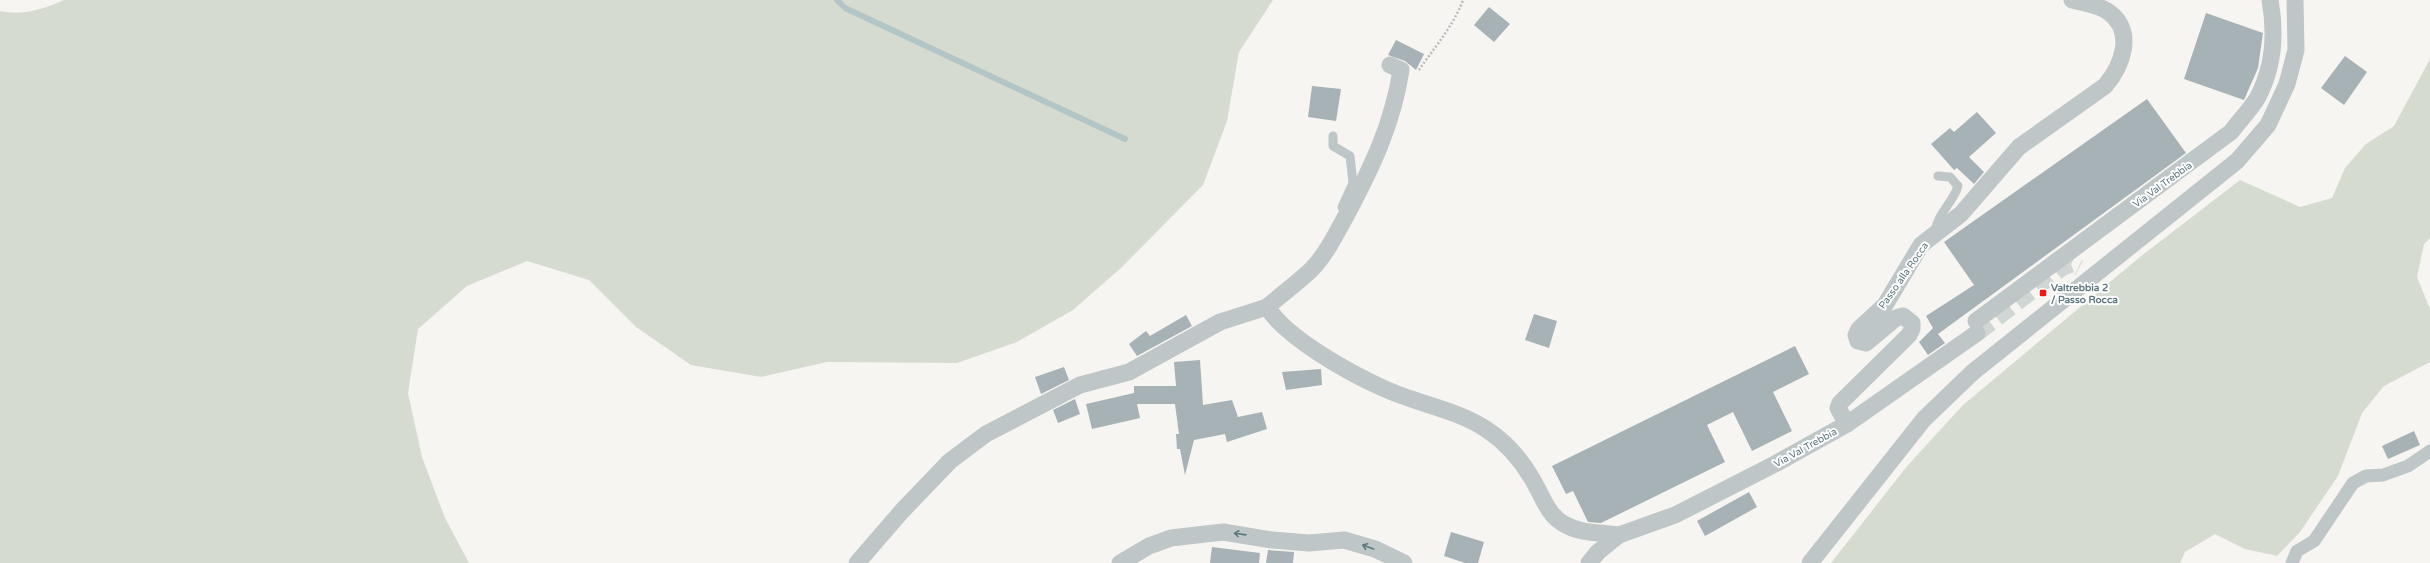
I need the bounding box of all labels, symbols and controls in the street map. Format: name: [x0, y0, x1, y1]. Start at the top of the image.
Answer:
street label: Via Val Trebbia: [2131, 159, 2195, 210]
street label: Passo alla Rocca: [1876, 240, 1931, 311]
place label: Valtrebbia 2 / Passo Rocca: [2051, 282, 2118, 306]
marker: Valtrebbia 2 / Passo Rocca: [2038, 288, 2048, 298]
street label: Via Val Trebbia: [1772, 426, 1839, 470]
one-way arrow: [1234, 530, 1247, 538]
one-way arrow: [1362, 543, 1375, 550]

